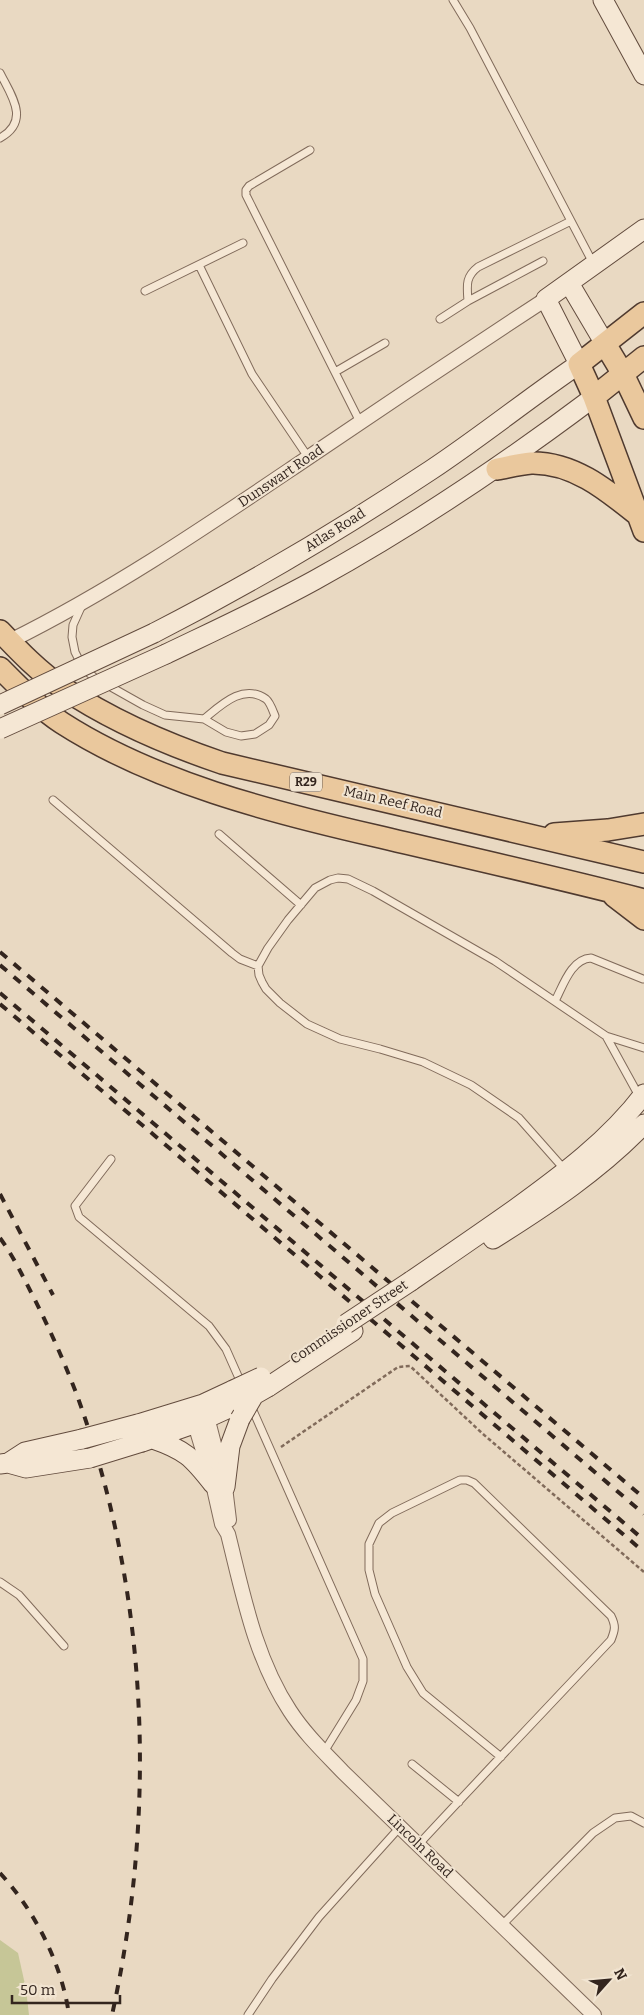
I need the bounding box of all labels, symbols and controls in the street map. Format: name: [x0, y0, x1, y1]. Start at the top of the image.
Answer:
street label: Dunswart Road: [235, 441, 327, 511]
street label: Atlas Road: [302, 505, 368, 555]
road number: R29: [290, 772, 322, 792]
street label: Main Reef Road: [342, 782, 444, 822]
street label: Commissioner Street: [287, 1276, 411, 1368]
street label: Lincoln Road: [384, 1811, 456, 1881]
north arrow: [584, 1955, 634, 2005]
text: N: [610, 1966, 630, 1983]
scale bar: [12, 1972, 120, 2004]
text: 50 m: [20, 1981, 56, 1999]

